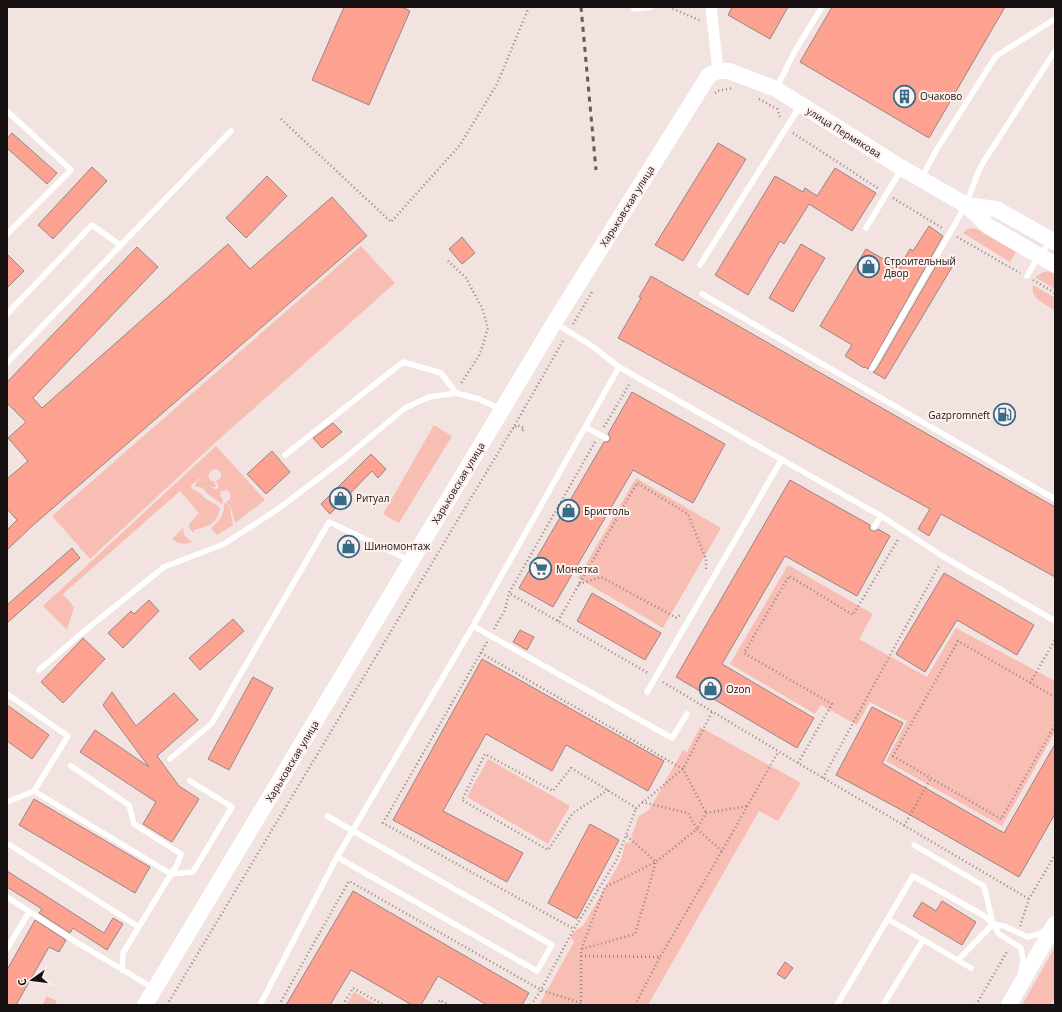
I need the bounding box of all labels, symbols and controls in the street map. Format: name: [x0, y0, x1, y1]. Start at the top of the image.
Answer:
building icon: Очаково: [892, 83, 918, 109]
place label: Очаково: [920, 89, 962, 103]
street label: улица Пермякова: [804, 103, 884, 161]
street label: Харьковская улица: [596, 163, 658, 249]
shop icon: Строительный Двор: [856, 254, 882, 280]
place label: Строительный Двор: [884, 254, 956, 280]
fuel station icon: Gazpromneft: [992, 402, 1018, 428]
place label: Gazpromneft: [928, 408, 990, 422]
street label: Харьковская улица: [428, 440, 488, 526]
shop icon: Ритуал: [328, 485, 354, 511]
place label: Ритуал: [356, 491, 389, 505]
shop icon: Бристоль: [555, 498, 581, 524]
place label: Бристоль: [584, 504, 630, 518]
shop icon: Шиномонтаж: [335, 533, 361, 559]
place label: Шиномонтаж: [364, 539, 431, 553]
supermarket icon: Монетка: [527, 556, 553, 582]
place label: Монетка: [556, 562, 598, 576]
shop icon: Ozon: [697, 676, 723, 702]
place label: Ozon: [726, 682, 751, 696]
street label: Харьковская улица: [262, 718, 322, 804]
north arrow: [12, 960, 52, 1000]
text: С: [14, 977, 30, 988]

